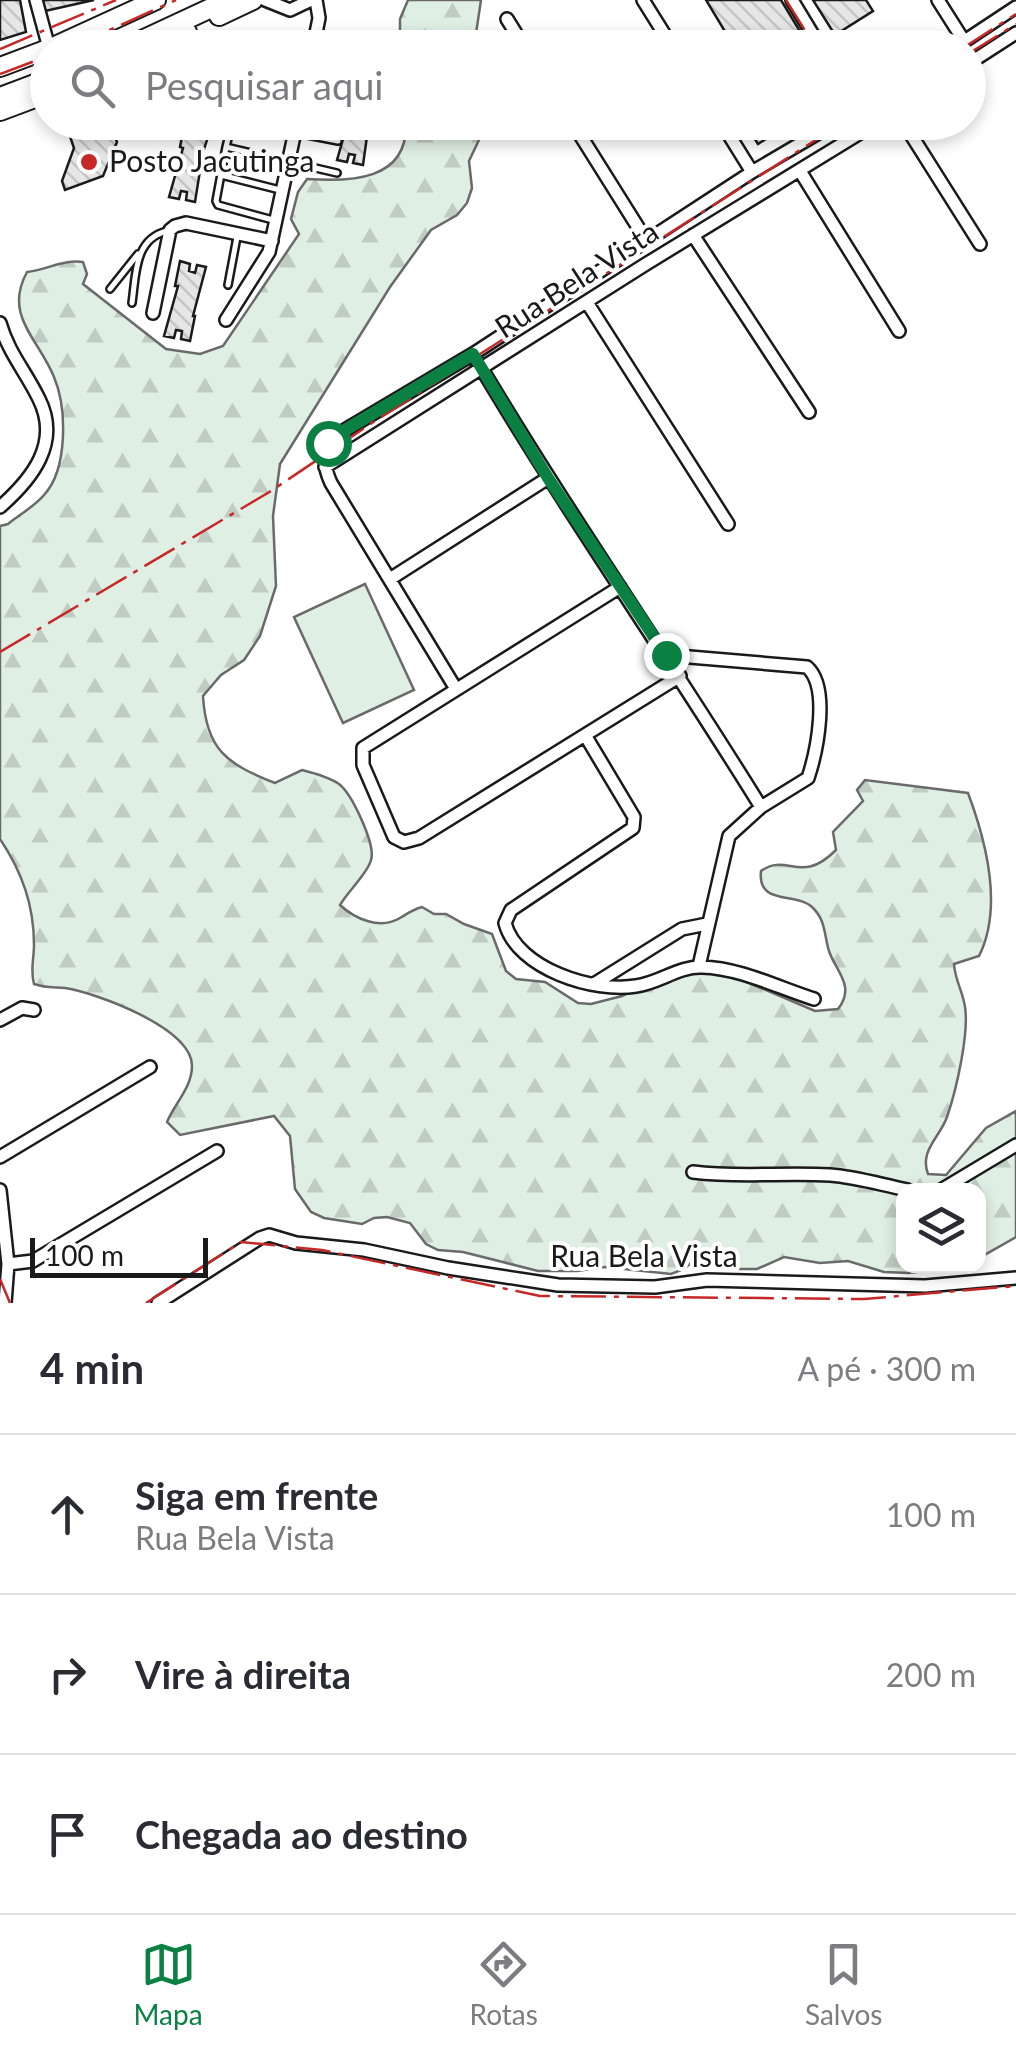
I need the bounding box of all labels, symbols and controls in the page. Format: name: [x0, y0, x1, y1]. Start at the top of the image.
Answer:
search box: [30, 30, 986, 140]
icon: search: [65, 58, 120, 113]
text: Pesquisar aqui: [145, 62, 384, 108]
place label: Posto Jacutinga: [109, 142, 315, 178]
marker: Posto Jacutinga: [78, 151, 100, 173]
street label: Rua Bela Vista: [488, 212, 664, 344]
route start: [306, 421, 352, 467]
route end: [644, 633, 690, 679]
map controls: [896, 1183, 986, 1273]
button: layers: [896, 1183, 986, 1273]
scale bar: [30, 1233, 208, 1278]
street label: Rua Bela Vista: [550, 1237, 738, 1273]
text: 100 m: [45, 1238, 124, 1272]
text: 4 min: [40, 1343, 144, 1393]
text: A pé · 300 m: [797, 1349, 976, 1388]
text: Siga em frente: [135, 1472, 378, 1518]
icon: ahead: [40, 1487, 95, 1542]
text: 100 m: [886, 1495, 976, 1534]
text: Rua Bela Vista: [135, 1518, 335, 1557]
icon: right: [40, 1647, 95, 1702]
text: Vire à direita: [135, 1651, 351, 1697]
text: 200 m: [886, 1655, 976, 1694]
icon: arrive: [40, 1807, 95, 1862]
text: Chegada ao destino: [135, 1811, 468, 1857]
tab: Mapa: [133, 1937, 203, 2031]
tab: Rotas: [470, 1937, 538, 2031]
tab: Salvos: [805, 1937, 882, 2031]

